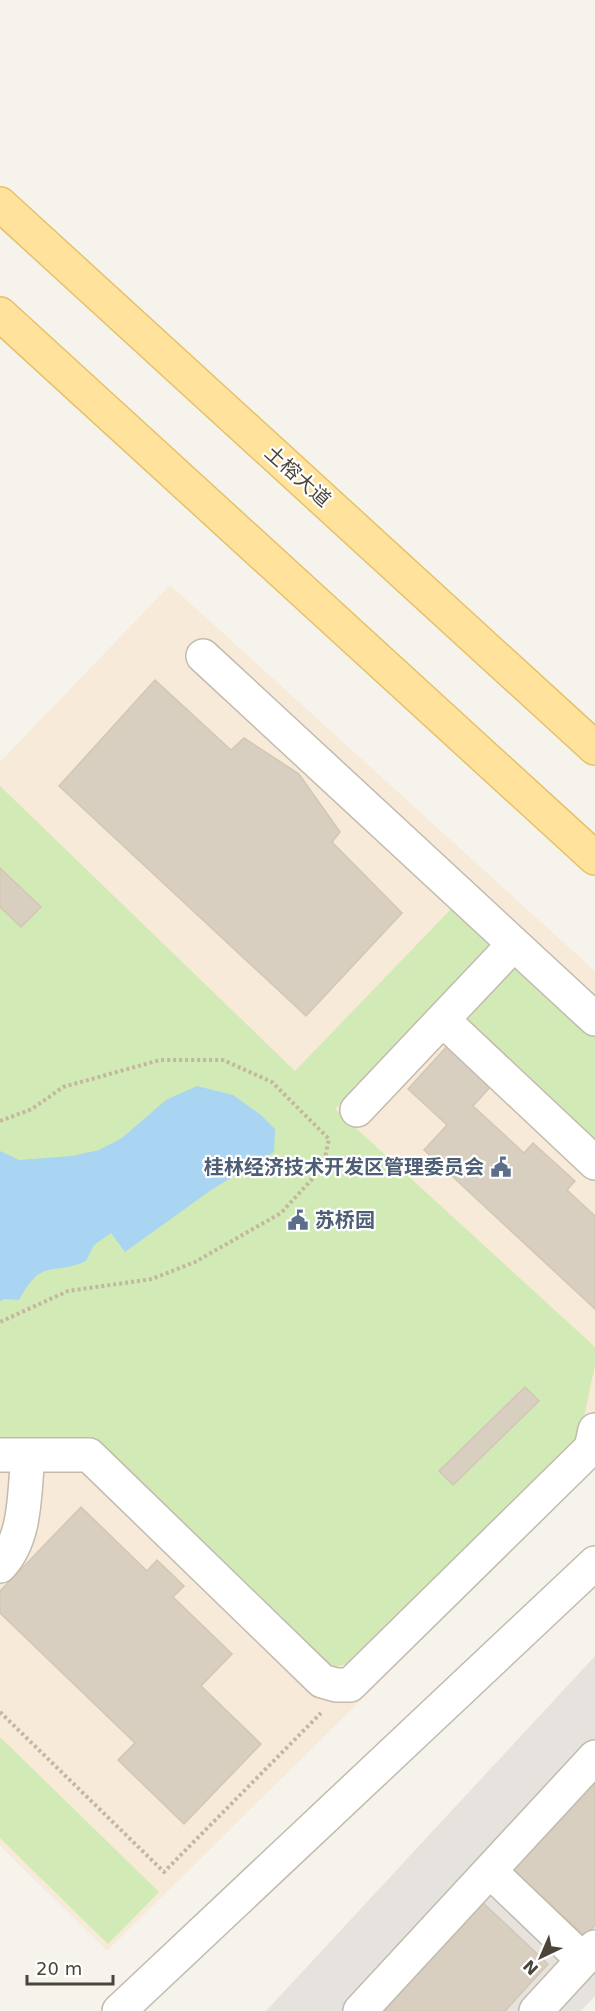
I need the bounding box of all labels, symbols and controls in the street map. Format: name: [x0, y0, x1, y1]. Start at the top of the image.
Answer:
street label: 土榕大道: [260, 440, 336, 512]
place label: 桂林经济技术开发区管理委员会: [204, 1155, 484, 1179]
public building icon: 桂林经济技术开发区管理委员会: [489, 1155, 513, 1179]
public building icon: 苏桥园: [286, 1208, 310, 1232]
place label: 苏桥园: [315, 1208, 375, 1232]
north arrow: [511, 1927, 571, 1987]
scale bar: [27, 1948, 112, 1986]
text: N: [520, 1956, 542, 1979]
text: 20 m: [36, 1958, 82, 1979]

